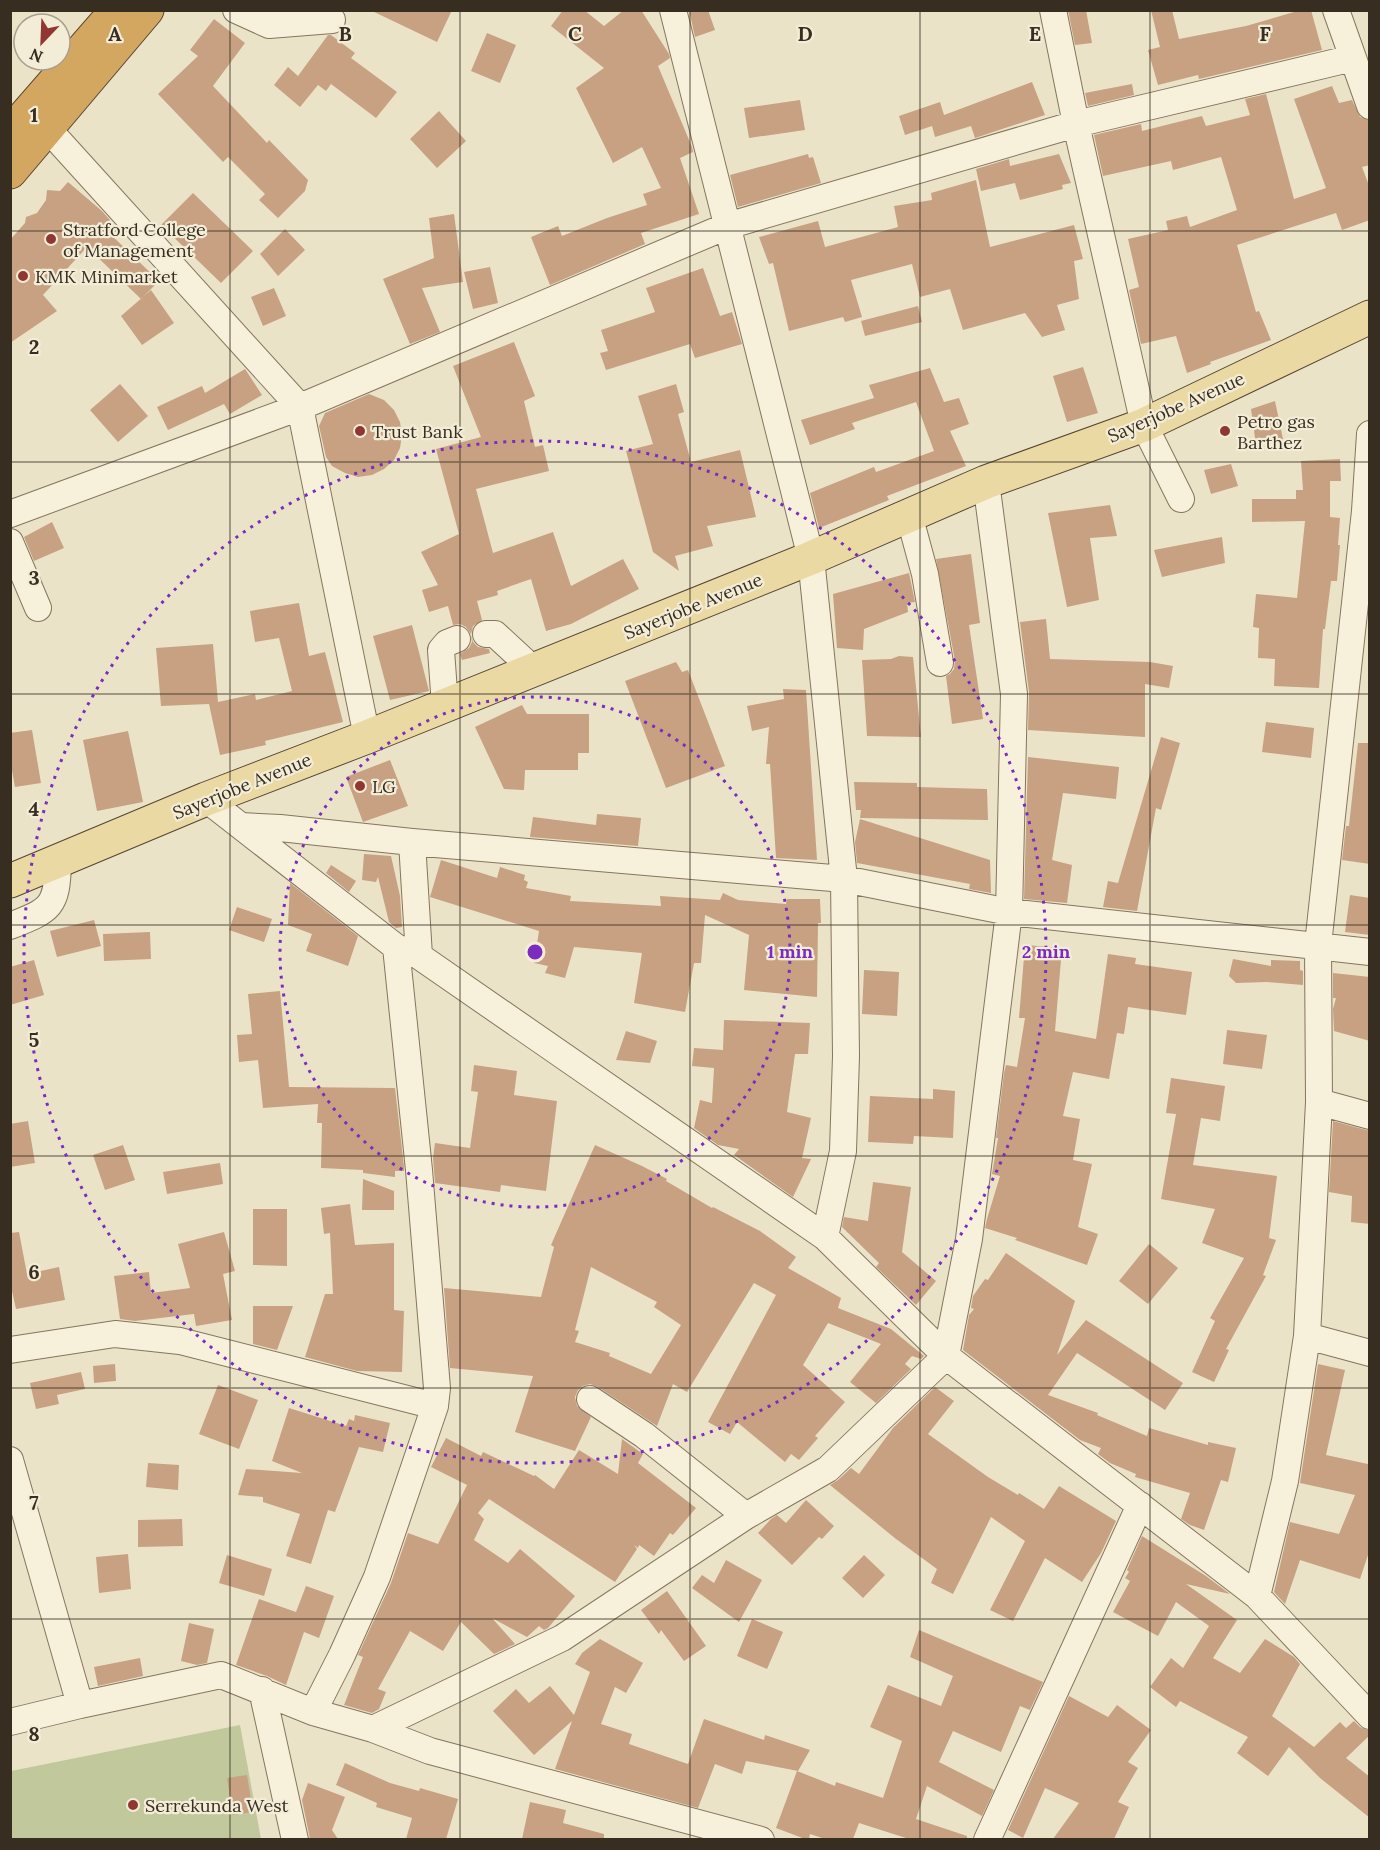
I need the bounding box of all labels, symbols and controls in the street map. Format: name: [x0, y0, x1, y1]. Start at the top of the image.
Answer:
north arrow: [12, 12, 72, 72]
text: A: [108, 21, 122, 46]
text: B: [338, 21, 352, 46]
text: C: [568, 21, 582, 46]
text: D: [797, 21, 813, 46]
text: E: [1029, 21, 1041, 46]
text: F: [1259, 21, 1271, 46]
text: N: [27, 44, 46, 67]
text: 1: [30, 102, 38, 127]
place label: Stratford College of Management: [63, 218, 206, 262]
marker: Stratford College of Management: [44, 232, 58, 246]
place label: KMK Minimarket: [35, 265, 178, 288]
marker: KMK Minimarket: [16, 269, 30, 283]
text: 2: [29, 334, 39, 359]
street label: Sayerjobe Avenue: [1104, 366, 1248, 447]
place label: Petro gas Barthez: [1237, 410, 1315, 454]
place label: Trust Bank: [372, 420, 463, 443]
marker: Trust Bank: [353, 424, 367, 438]
marker: Petro gas Barthez: [1218, 424, 1232, 438]
text: 3: [28, 565, 40, 590]
street label: Sayerjobe Avenue: [620, 568, 766, 644]
street label: Sayerjobe Avenue: [169, 748, 315, 824]
place label: LG: [372, 775, 396, 798]
marker: LG: [353, 779, 367, 793]
text: 4: [29, 796, 40, 821]
text: 1 min: [767, 940, 813, 963]
text: 2 min: [1022, 940, 1071, 963]
centre of rings: [525, 942, 545, 962]
text: 5: [29, 1027, 40, 1052]
text: 6: [28, 1259, 40, 1284]
text: 7: [29, 1490, 39, 1515]
text: 8: [28, 1721, 40, 1746]
place label: Serrekunda West: [145, 1794, 289, 1817]
marker: Serrekunda West: [126, 1798, 140, 1812]

